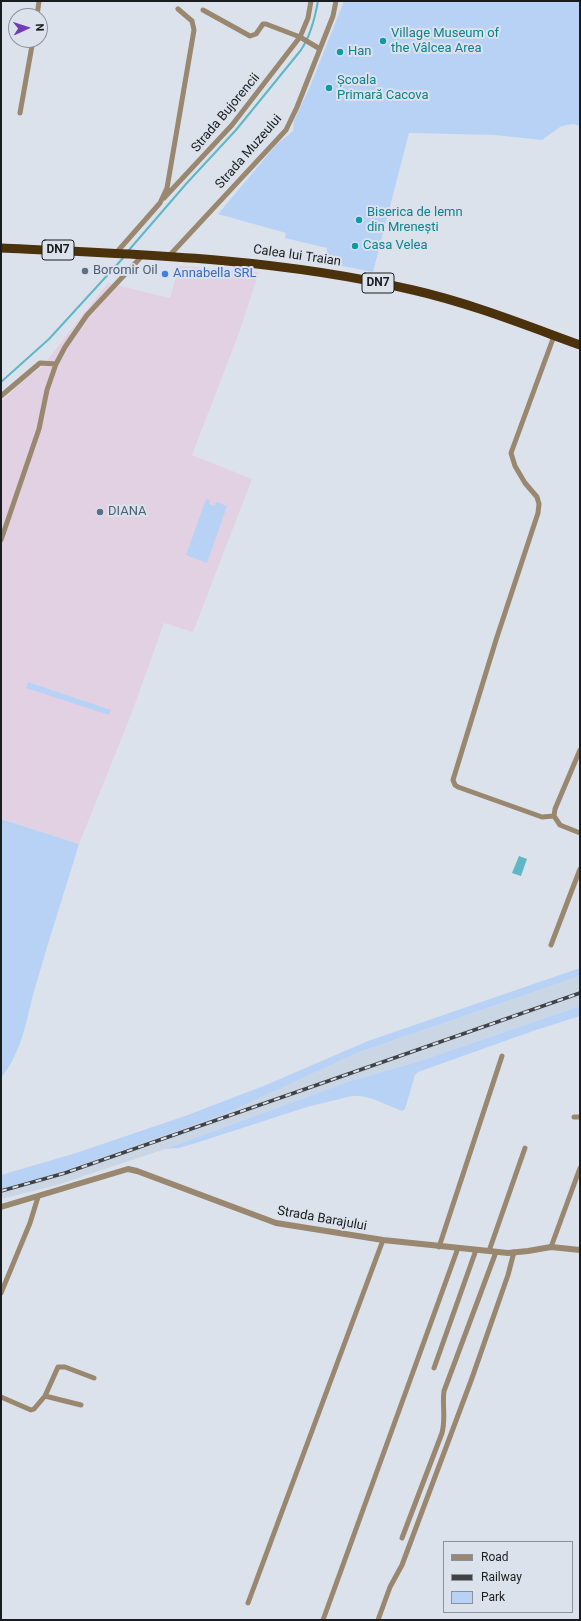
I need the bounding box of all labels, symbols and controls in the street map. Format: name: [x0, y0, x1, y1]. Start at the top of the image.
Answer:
north arrow: [8, 8, 48, 48]
text: N: [33, 23, 46, 32]
place label: Village Museum of the Vâlcea Area: [391, 26, 499, 57]
marker: Village Museum of the Vâlcea Area: [378, 36, 388, 46]
place label: Han: [348, 44, 372, 60]
marker: Han: [335, 47, 345, 57]
street label: Strada Bujorencii: [188, 70, 264, 156]
place label: Școala Primară Cacova: [337, 73, 429, 104]
marker: Școala Primară Cacova: [324, 83, 334, 93]
street label: Strada Muzeului: [213, 112, 285, 192]
place label: Biserica de lemn din Mrenești: [367, 205, 463, 236]
marker: Biserica de lemn din Mrenești: [354, 215, 364, 225]
place label: Casa Velea: [363, 238, 428, 254]
road number: DN7: [42, 240, 74, 260]
marker: Casa Velea: [350, 241, 360, 251]
street label: Calea lui Traian: [252, 242, 342, 270]
place label: Boromir Oil: [93, 263, 158, 279]
marker: Boromir Oil: [80, 266, 90, 276]
place label: Annabella SRL: [173, 266, 256, 282]
marker: Annabella SRL: [160, 269, 170, 279]
road number: DN7: [362, 273, 394, 293]
place label: DIANA: [108, 504, 147, 520]
marker: DIANA: [95, 507, 105, 517]
street label: Strada Barajului: [276, 1203, 368, 1235]
legend: [443, 1541, 573, 1613]
text: Road: [481, 1550, 509, 1564]
text: Railway: [481, 1570, 522, 1584]
text: Park: [481, 1590, 505, 1604]

